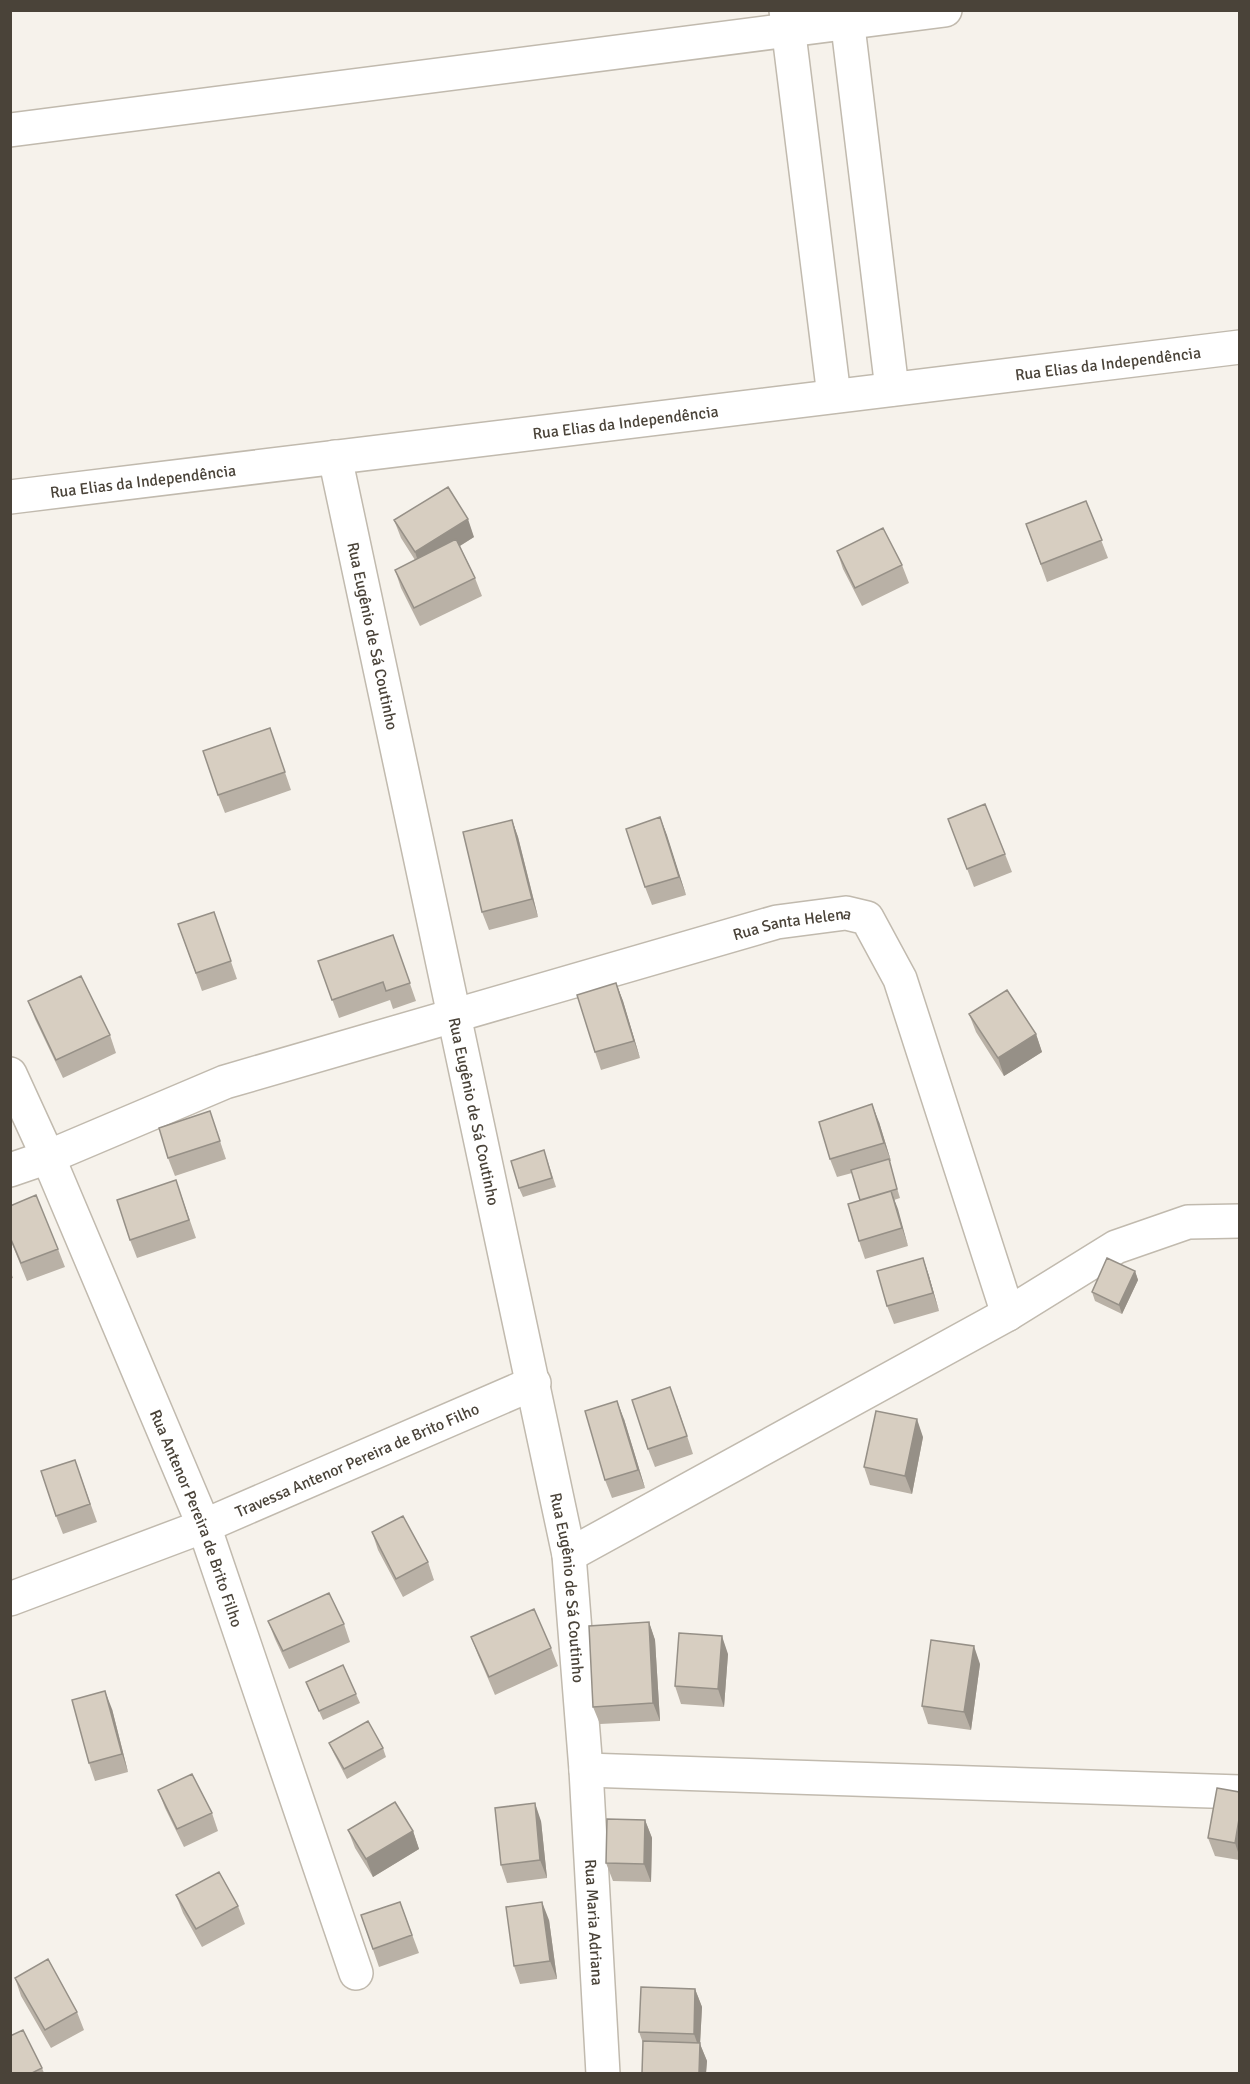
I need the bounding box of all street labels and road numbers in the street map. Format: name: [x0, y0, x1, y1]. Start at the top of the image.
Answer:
street label: Rua Elias da Independência: [1014, 343, 1202, 385]
street label: Rua Elias da Independência: [531, 402, 720, 444]
street label: Rua Elias da Independência: [49, 461, 237, 503]
street label: Rua Eugênio de Sá Coutinho: [342, 540, 402, 732]
street label: Rua Santa Helena: [731, 904, 854, 945]
street label: Rua Eugênio de Sá Coutinho: [444, 1016, 503, 1207]
street label: Travessa Antenor Pereira de Brito Filho: [232, 1399, 482, 1522]
street label: Rua Antenor Pereira de Brito Filho: [145, 1407, 247, 1630]
street label: Rua Eugênio de Sá Coutinho: [545, 1491, 588, 1684]
street label: Rua Maria Adriana: [580, 1859, 607, 1986]

